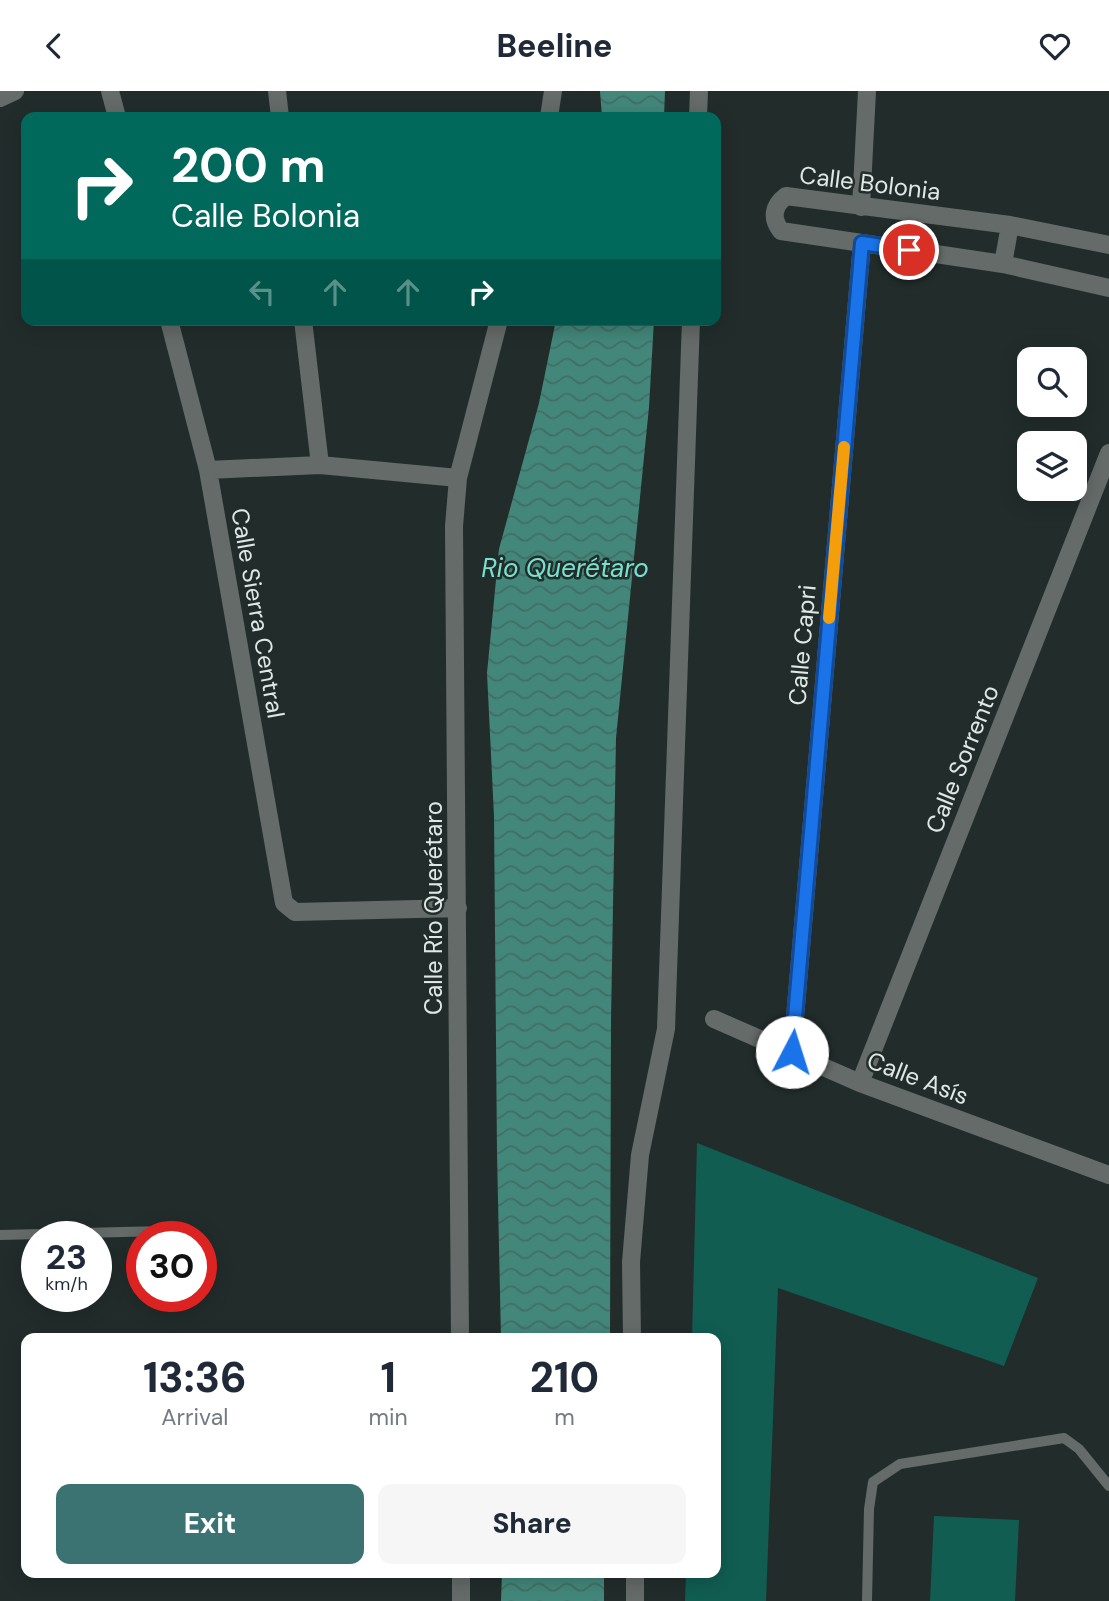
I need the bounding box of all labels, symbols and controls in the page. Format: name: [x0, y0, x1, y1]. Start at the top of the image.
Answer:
text: Beeline: [496, 25, 613, 67]
icon: back: [35, 27, 73, 65]
icon: heart: [1036, 27, 1074, 65]
text: 200 m: [171, 133, 326, 197]
icon: right: [56, 140, 147, 231]
street label: Calle Bolonia: [798, 159, 942, 207]
text: Calle Bolonia: [171, 195, 360, 237]
pin: [879, 220, 939, 280]
icon: arrive: [890, 231, 928, 269]
icon: left: [243, 273, 281, 311]
icon: ahead: [316, 273, 354, 311]
icon: ahead: [389, 273, 427, 311]
icon: right: [462, 273, 500, 311]
map controls: [1017, 347, 1087, 501]
button: search: [1017, 347, 1087, 417]
button: layers: [1017, 431, 1087, 501]
street label: Calle Sierra Central: [224, 506, 292, 720]
water label: Rio Querétaro: [481, 551, 649, 585]
street label: Calle Capri: [781, 583, 823, 707]
street label: Calle Sorrento: [918, 680, 1006, 838]
street label: Calle Río Querétaro: [418, 801, 449, 1015]
position arrow: [755, 1015, 829, 1089]
street label: Calle Asís: [863, 1044, 973, 1112]
speed limit sign: 30: [126, 1221, 217, 1312]
text: 23: [46, 1234, 87, 1280]
text: km/h: [45, 1272, 88, 1296]
text: 13:36: [143, 1350, 247, 1405]
text: 1: [380, 1350, 396, 1405]
text: 210: [530, 1350, 599, 1405]
text: Arrival: [161, 1402, 228, 1432]
text: min: [369, 1402, 408, 1432]
text: m: [554, 1402, 575, 1432]
button: Exit: [56, 1484, 364, 1564]
button: Share: [378, 1484, 686, 1564]

